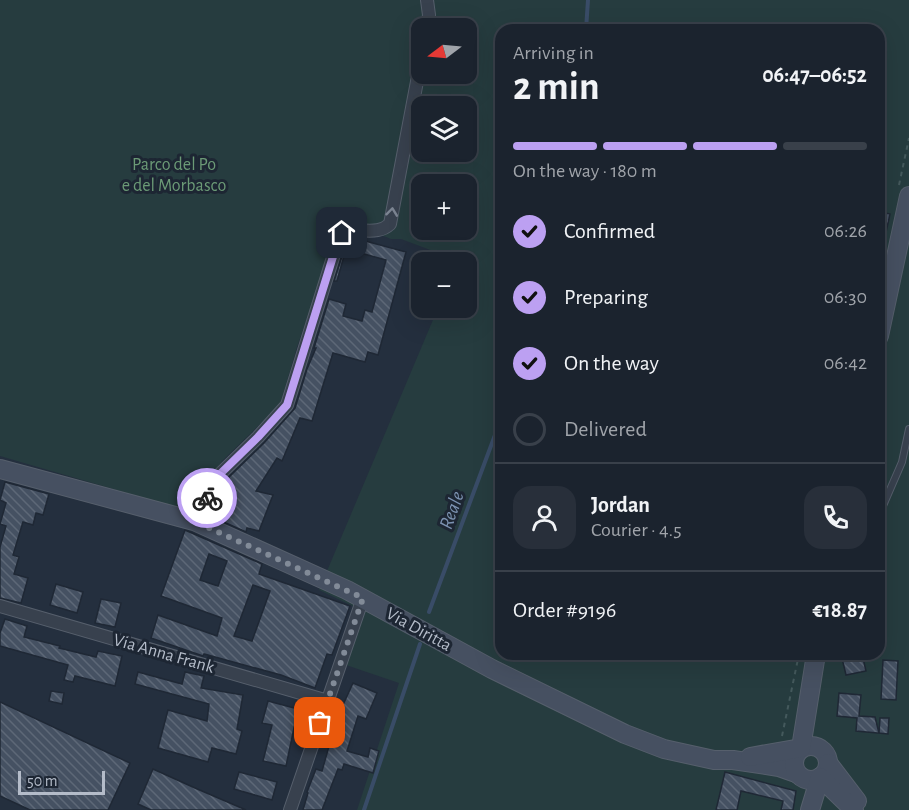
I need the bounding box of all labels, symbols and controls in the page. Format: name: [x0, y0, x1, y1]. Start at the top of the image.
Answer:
north arrow: [411, 18, 477, 84]
map controls: [411, 18, 477, 318]
text: Arriving in: [513, 43, 594, 63]
text: 06:47–06:52: [762, 64, 867, 86]
text: 2 min: [513, 68, 600, 107]
button: layers: [411, 96, 477, 162]
park label: Parco del Po e del Morbasco: [122, 156, 226, 195]
text: On the way · 180 m: [513, 161, 657, 181]
button: +: [411, 174, 477, 240]
pin: [316, 207, 367, 258]
one-way arrow: [385, 208, 397, 217]
icon: check: [513, 215, 546, 248]
icon: home: [325, 216, 358, 249]
text: Confirmed: [564, 220, 655, 242]
text: 06:26: [824, 221, 867, 241]
button: −: [411, 252, 477, 318]
icon: check: [513, 281, 546, 314]
text: Preparing: [564, 286, 648, 308]
text: 06:30: [824, 287, 867, 307]
icon: check: [513, 347, 546, 380]
text: On the way: [564, 352, 659, 374]
text: 06:42: [824, 353, 867, 373]
text: Delivered: [564, 418, 647, 440]
courier: [177, 468, 237, 528]
icon: bike: [191, 482, 224, 515]
button: person: [513, 486, 576, 549]
button: phone: [804, 486, 867, 549]
water label: Reale: [436, 488, 468, 532]
text: Jordan: [591, 494, 650, 516]
text: Courier · 4.5: [591, 520, 682, 540]
text: Order #9196: [513, 599, 616, 621]
text: €18.87: [813, 599, 867, 621]
street label: Via Diritta: [383, 605, 454, 655]
street label: Via Anna Frank: [111, 631, 217, 677]
pin: [294, 697, 345, 748]
icon: bag: [303, 706, 336, 739]
scale bar: [18, 768, 105, 796]
text: 50 m: [27, 773, 58, 789]

